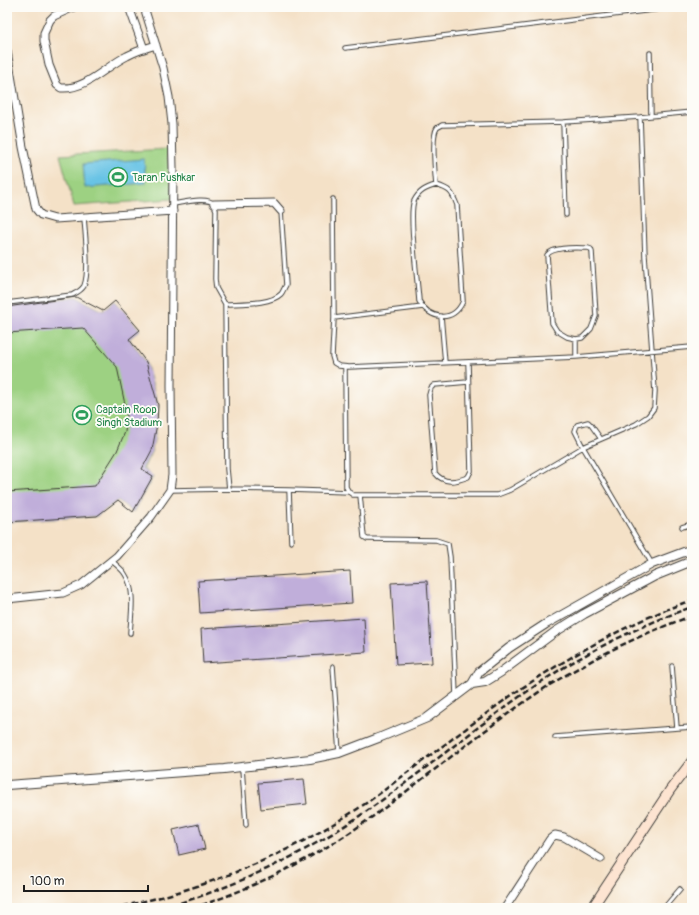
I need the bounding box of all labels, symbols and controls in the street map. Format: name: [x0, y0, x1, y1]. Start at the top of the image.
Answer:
sports icon: Taran Pushkar: [107, 166, 129, 188]
place label: Taran Pushkar: [132, 171, 195, 184]
place label: Captain Roop Singh Stadium: [96, 403, 162, 429]
sports icon: Captain Roop Singh Stadium: [71, 404, 93, 426]
scale bar: [24, 867, 148, 893]
text: 100 m: [30, 874, 65, 889]

